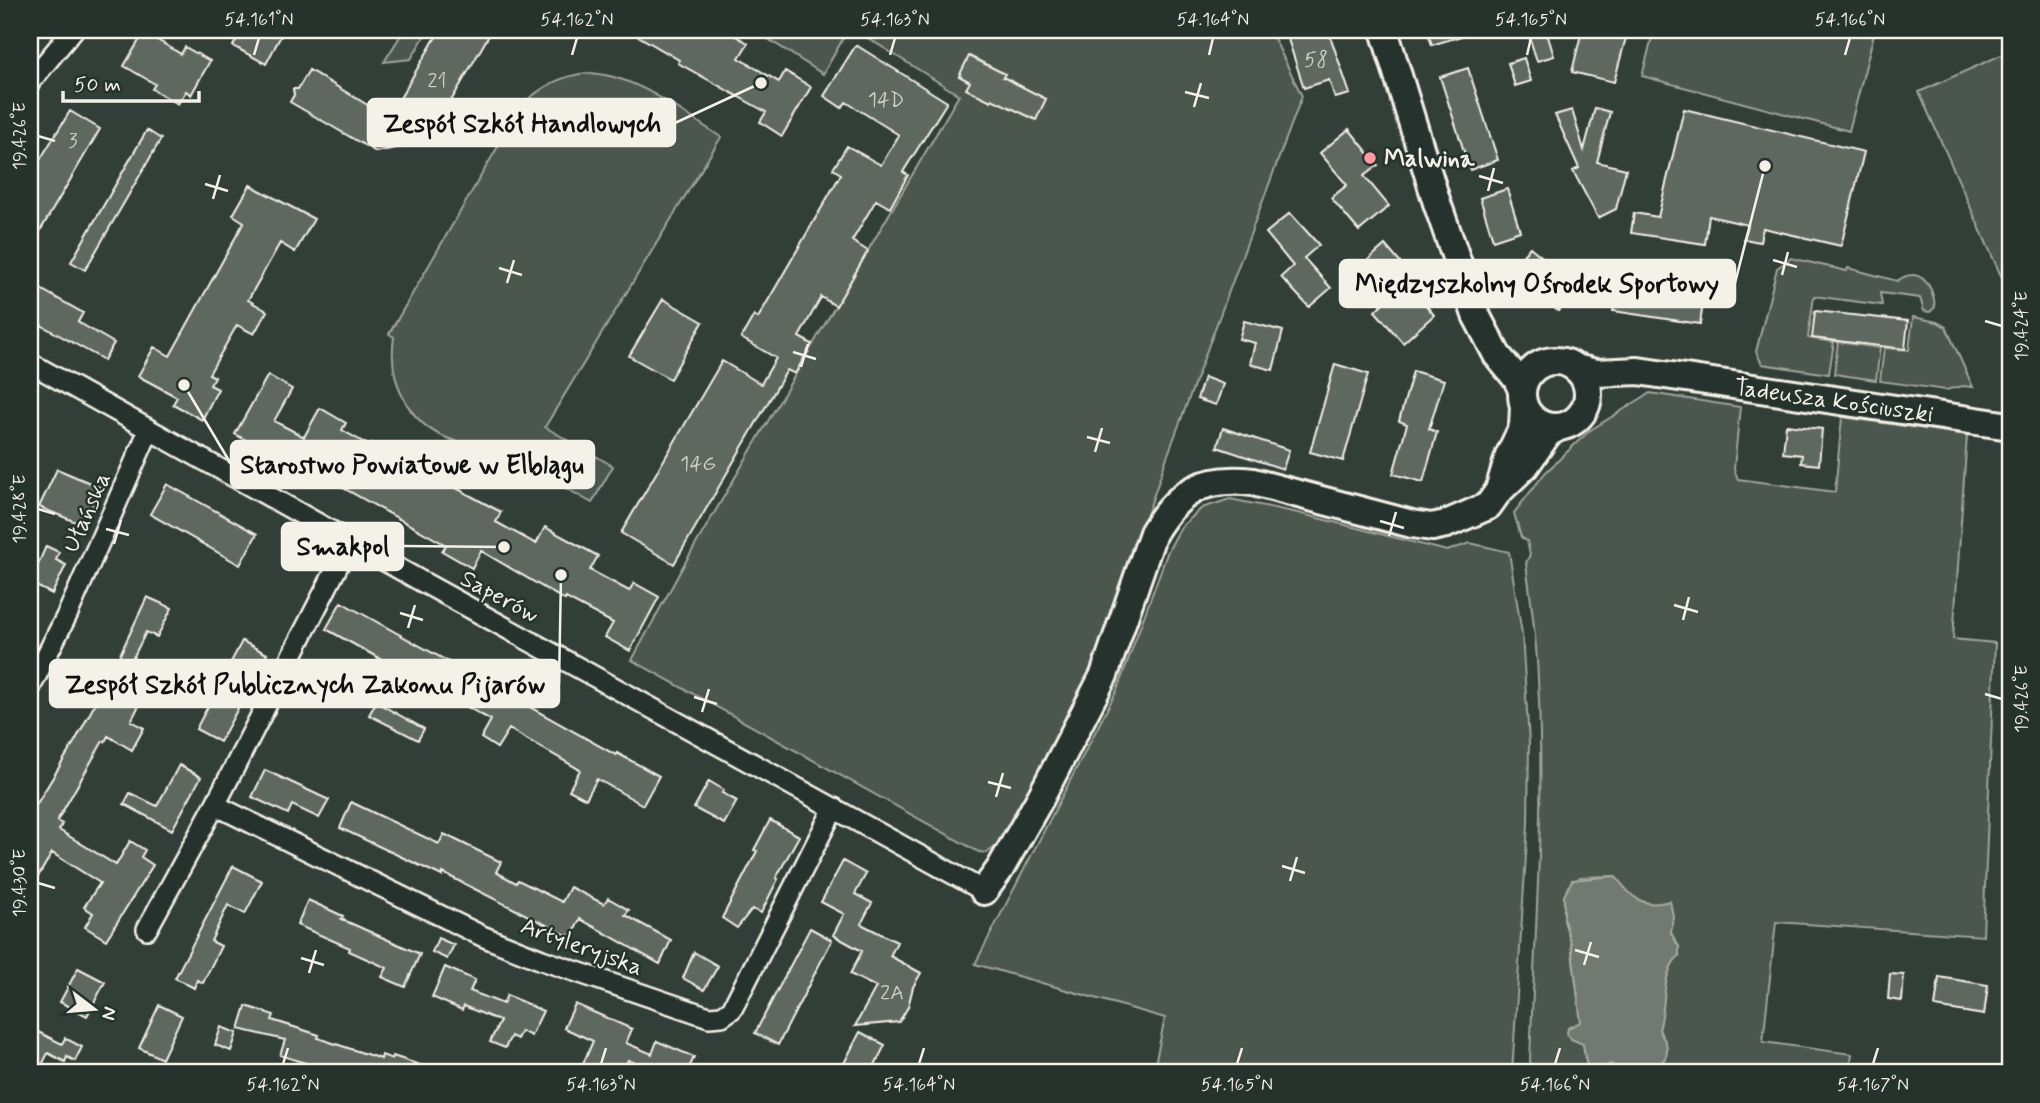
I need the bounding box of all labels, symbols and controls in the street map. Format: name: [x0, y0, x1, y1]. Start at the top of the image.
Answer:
text: 54.161°N: [224, 8, 294, 32]
text: 54.162°N: [541, 8, 613, 32]
text: 54.163°N: [860, 8, 930, 32]
text: 54.164°N: [1177, 8, 1249, 32]
text: 54.165°N: [1495, 8, 1567, 32]
text: 54.166°N: [1815, 8, 1885, 32]
house number: 58: [1304, 46, 1328, 74]
scale bar: [63, 60, 200, 104]
house number: 21: [427, 67, 447, 95]
text: 50 m: [74, 71, 121, 99]
house number: 14D: [868, 86, 904, 114]
callout: Zespół Szkół Handlowych: [368, 99, 675, 146]
text: 19.426°E: [8, 102, 32, 170]
text: Zespół Szkół Handlowych: [383, 108, 661, 142]
house number: 3: [68, 127, 78, 155]
place label: Malwina: [1384, 144, 1475, 175]
marker: Malwina: [1362, 150, 1378, 166]
callout: Międzyszkolny Ośrodek Sportowy: [1340, 260, 1735, 307]
text: Międzyszkolny Ośrodek Sportowy: [1355, 268, 1719, 302]
text: 19.424°E: [2010, 291, 2034, 361]
street label: Tadeusza Kościuszki: [1732, 372, 1935, 431]
callout: Starostwo Powiatowe w Elblągu: [231, 441, 594, 488]
text: Starostwo Powiatowe w Elblągu: [240, 449, 584, 484]
house number: 14G: [680, 450, 716, 478]
street label: Ułańska: [56, 468, 119, 558]
text: 19.428°E: [8, 474, 32, 544]
callout: Smakpol: [282, 523, 403, 570]
text: Smakpol: [297, 531, 389, 565]
street label: Saperów: [454, 564, 544, 631]
callout: Zespół Szkół Publicznych Zakonu Pijarów: [50, 660, 559, 707]
text: 19.426°E: [2010, 665, 2034, 733]
text: Zespół Szkół Publicznych Zakonu Pijarów: [65, 669, 545, 703]
text: 19.430°E: [8, 849, 32, 917]
street label: Artyleryjska: [516, 911, 647, 984]
north arrow: [60, 974, 130, 1044]
house number: 2A: [880, 979, 904, 1007]
text: N: [95, 1004, 123, 1023]
text: 54.162°N: [247, 1073, 319, 1097]
text: 54.163°N: [566, 1073, 636, 1097]
text: 54.164°N: [883, 1073, 955, 1097]
text: 54.165°N: [1201, 1073, 1273, 1097]
text: 54.166°N: [1520, 1073, 1590, 1097]
text: 54.167°N: [1837, 1073, 1909, 1097]

